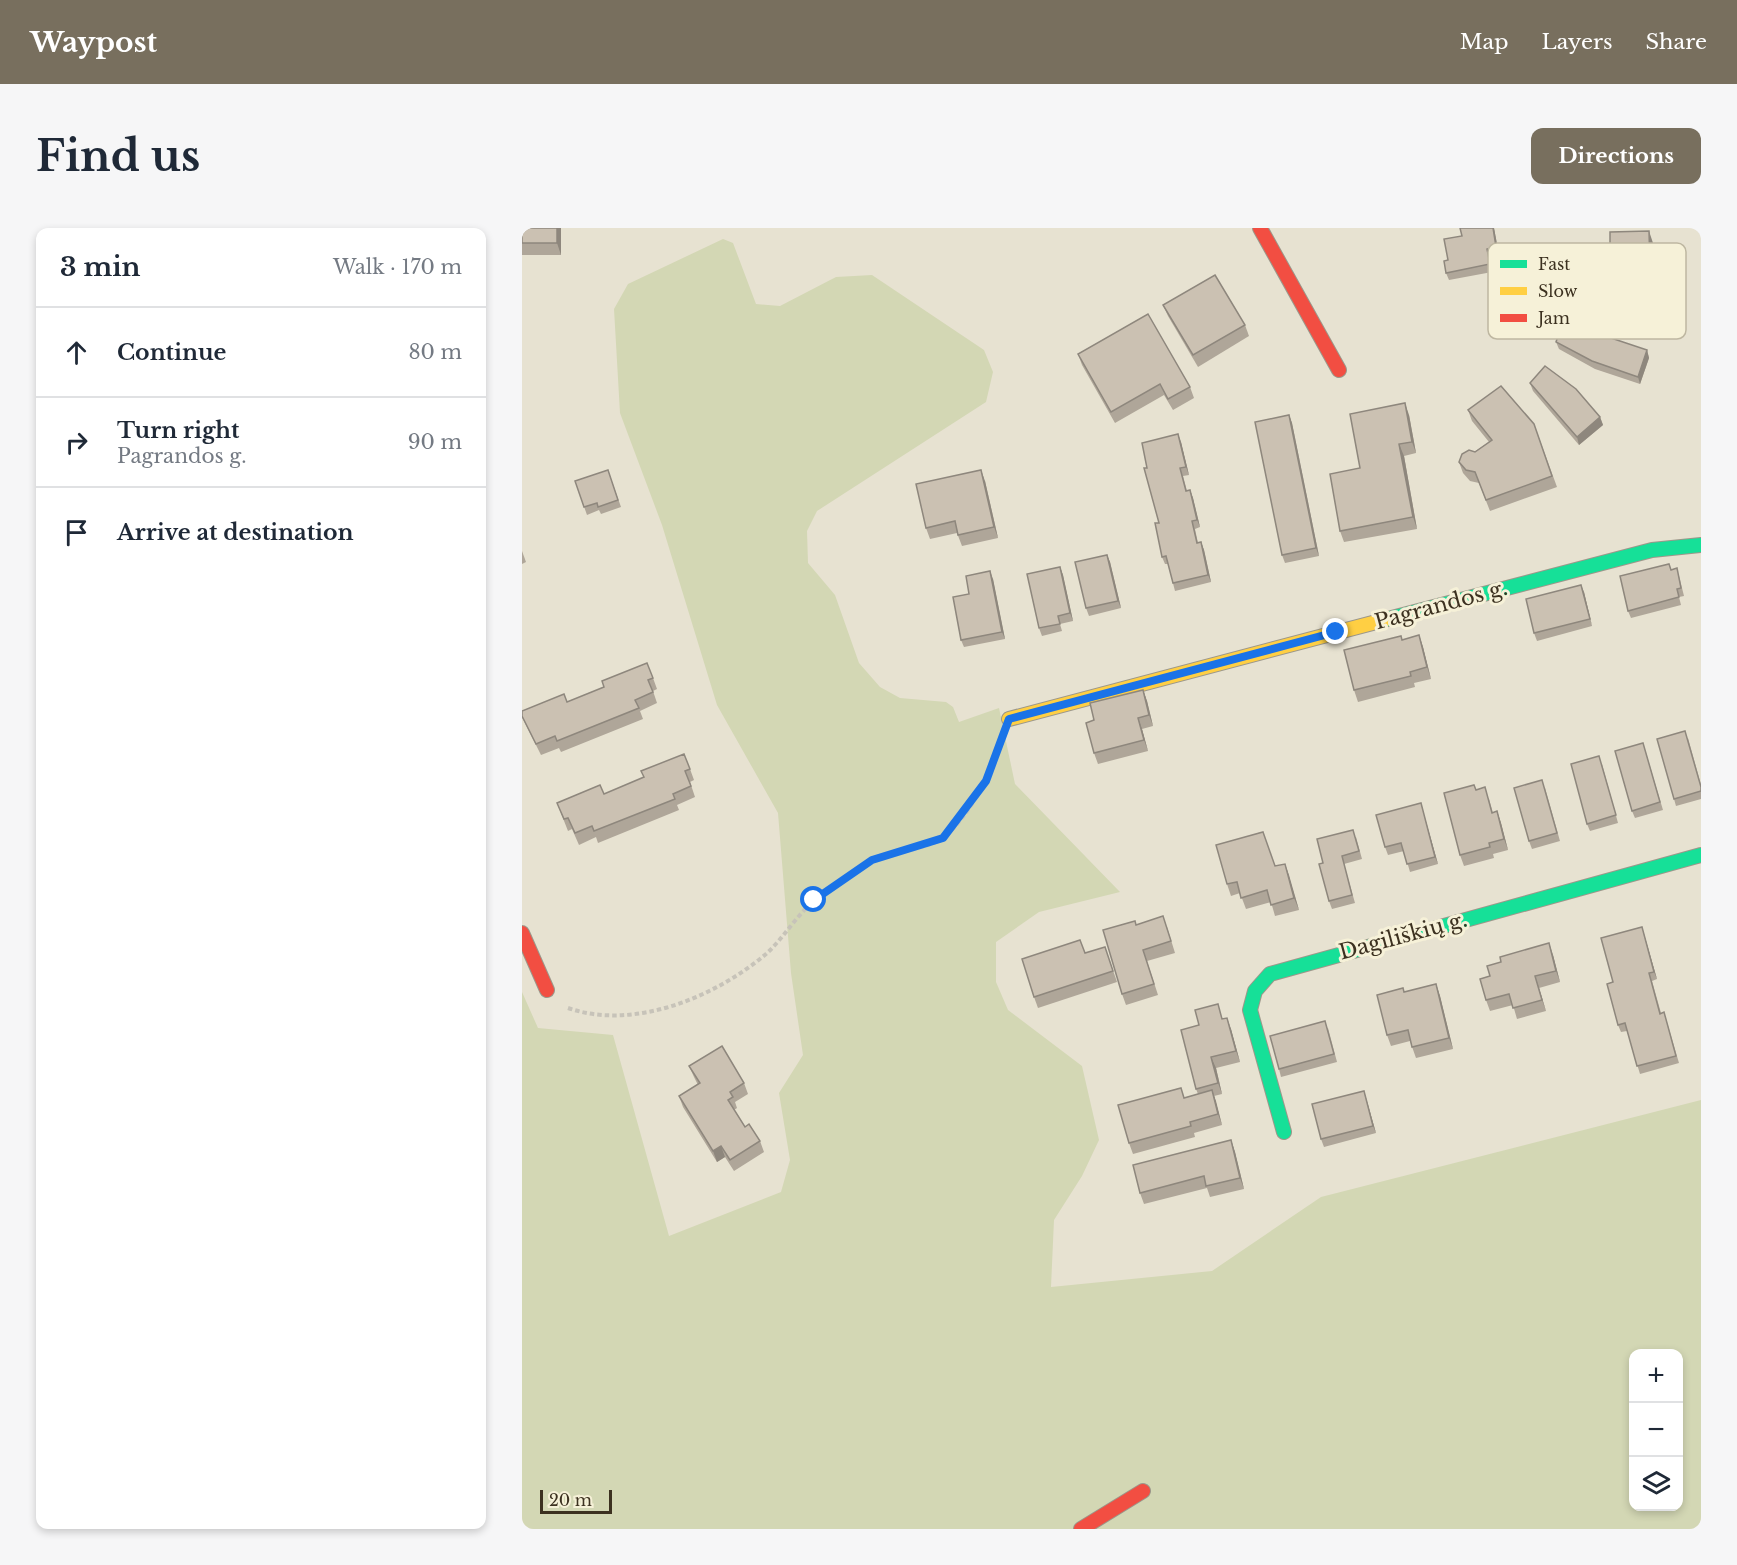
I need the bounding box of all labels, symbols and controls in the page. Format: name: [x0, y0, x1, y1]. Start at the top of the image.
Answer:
text: Waypost: [30, 25, 157, 60]
text: Map: [1460, 29, 1509, 55]
text: Layers: [1542, 29, 1613, 55]
text: Share: [1646, 29, 1707, 55]
button: Directions: [1531, 128, 1701, 184]
text: Find us: [36, 130, 200, 182]
legend: [1488, 243, 1686, 339]
text: 3 min: [60, 251, 141, 283]
text: Fast: [1538, 254, 1570, 274]
text: Walk · 170 m: [333, 255, 462, 279]
text: Slow: [1538, 281, 1578, 301]
text: Jam: [1536, 308, 1570, 328]
icon: ahead: [60, 336, 93, 369]
text: Continue: [117, 339, 226, 366]
text: 80 m: [408, 340, 462, 364]
text: Turn right: [117, 417, 239, 444]
icon: right: [60, 426, 93, 459]
text: 90 m: [408, 430, 462, 454]
text: Pagrandos g.: [117, 444, 247, 468]
icon: arrive: [60, 516, 93, 549]
text: Arrive at destination: [117, 519, 354, 546]
street label: Pagrandos g.: [1372, 575, 1510, 635]
route end: [1322, 618, 1348, 644]
route start: [800, 886, 826, 912]
street label: Dagiliškių g.: [1336, 906, 1470, 966]
map controls: [1629, 1349, 1683, 1511]
button: +: [1629, 1349, 1683, 1403]
button: −: [1629, 1403, 1683, 1457]
button: layers: [1629, 1457, 1683, 1511]
scale bar: [540, 1487, 612, 1514]
text: 20 m: [549, 1490, 592, 1510]

